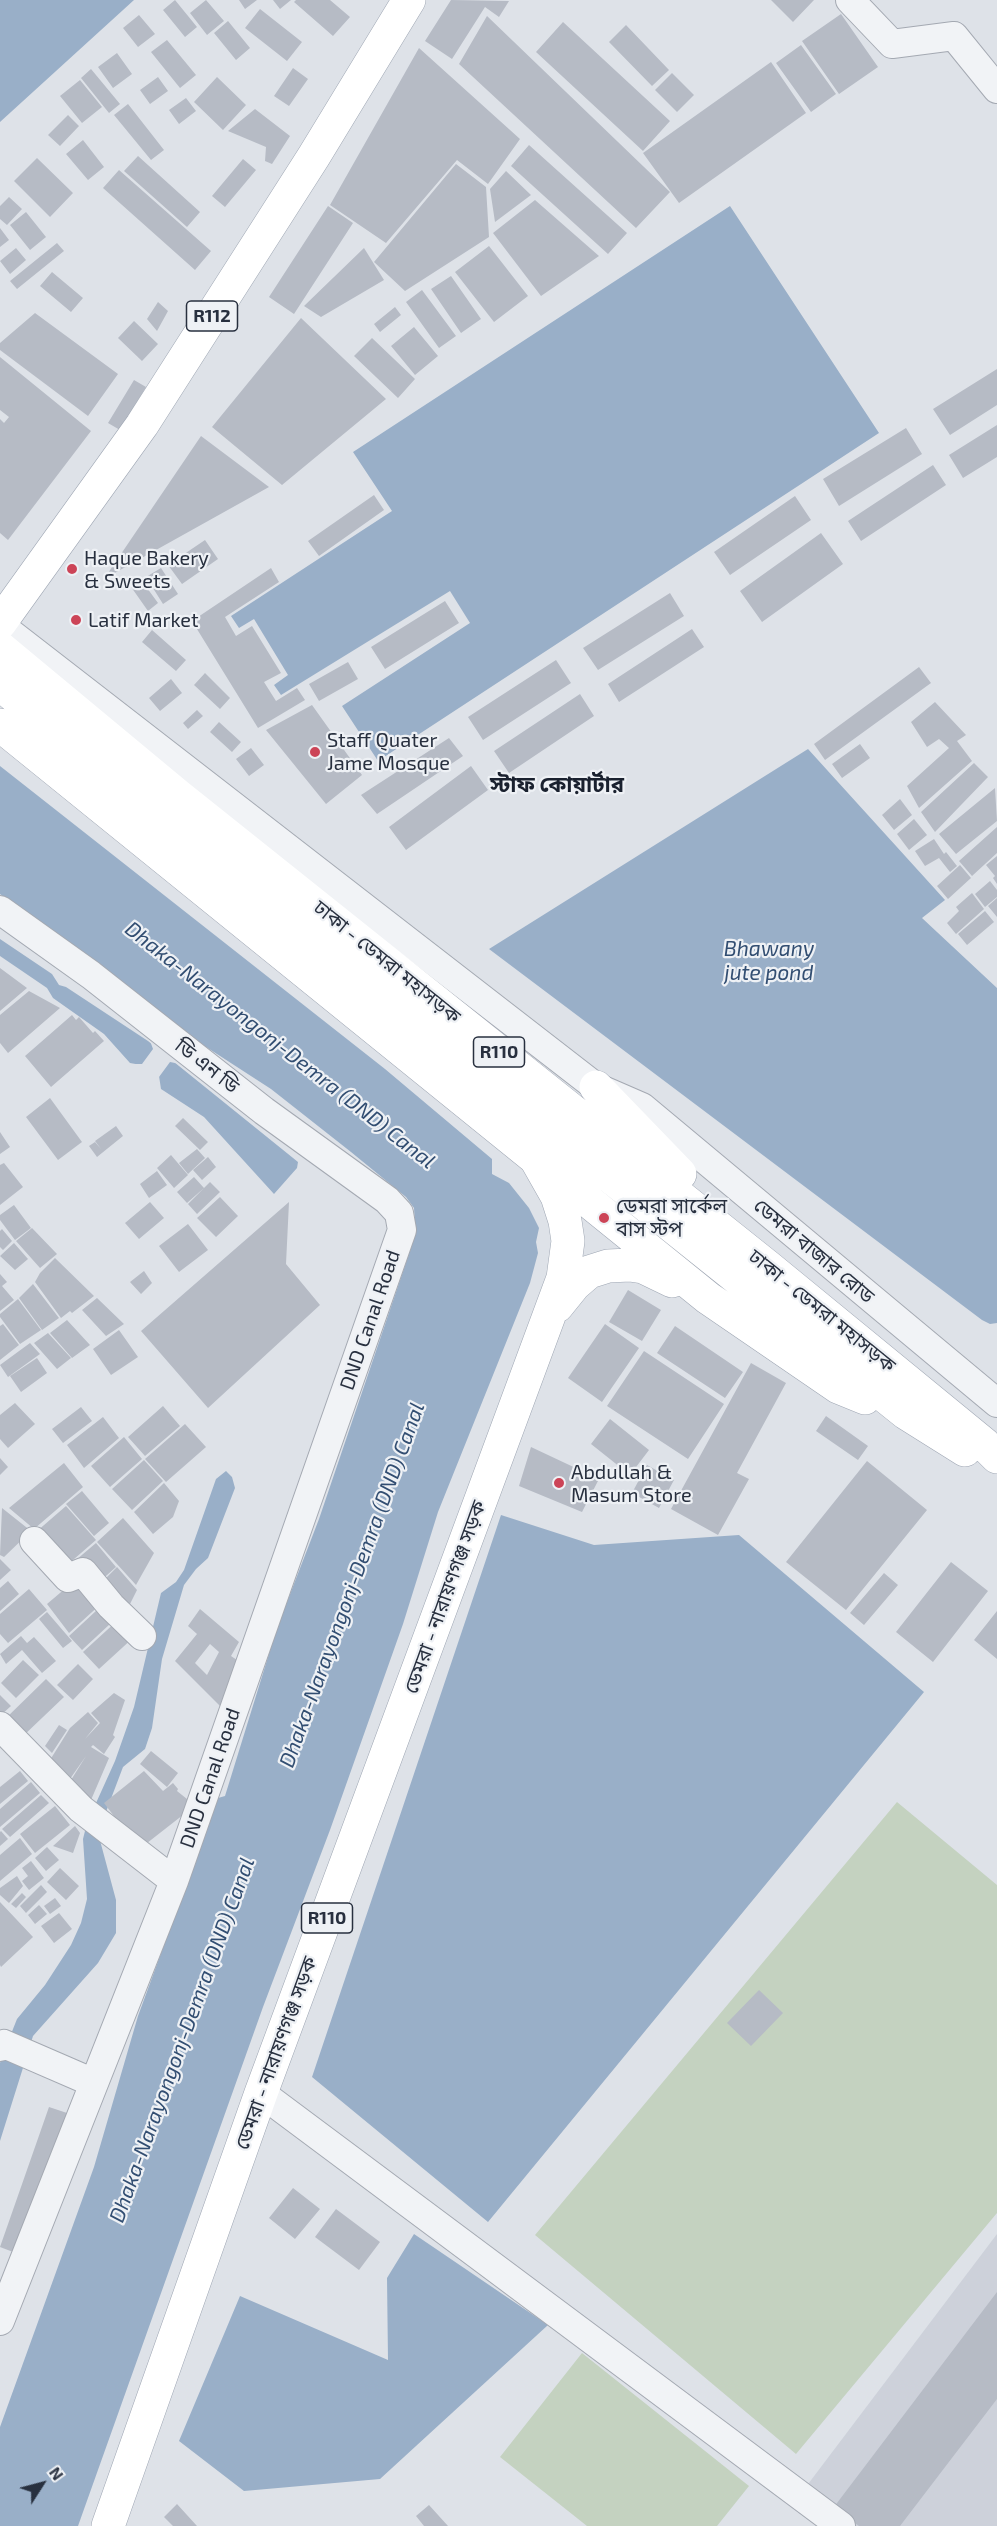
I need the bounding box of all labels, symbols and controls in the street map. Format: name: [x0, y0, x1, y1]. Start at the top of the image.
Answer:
road number: R112: [186, 301, 238, 331]
place label: Haque Bakery & Sweets: [84, 546, 209, 593]
marker: Haque Bakery & Sweets: [65, 562, 79, 576]
place label: Latif Market: [88, 608, 199, 632]
marker: Latif Market: [69, 613, 83, 627]
place label: Staff Quater Jame Mosque: [327, 728, 450, 775]
marker: Staff Quater Jame Mosque: [308, 745, 322, 759]
district label: স্টাফ কোয়ার্টার: [490, 772, 624, 798]
street label: ঢাকা - ডেমরা মহাসড়ক: [309, 895, 465, 1029]
water label: Dhaka-Narayongonj-Demra (DND) Canal: [120, 916, 440, 1174]
water label: Bhawany jute pond: [724, 936, 814, 986]
street label: ডি এন ডি: [170, 1034, 244, 1098]
road number: R110: [474, 1037, 524, 1067]
place label: ডেমরা সার্কেল বাস স্টপ: [616, 1194, 727, 1241]
street label: ডেমরা বাজার রোড: [749, 1194, 879, 1308]
marker: ডেমরা সার্কেল বাস স্টপ: [597, 1211, 611, 1225]
street label: ঢাকা - ডেমরা মহাসড়ক: [744, 1244, 900, 1378]
street label: DND Canal Road: [335, 1247, 405, 1393]
water label: Dhaka-Narayongonj-Demra (DND) Canal: [274, 1399, 430, 1771]
place label: Abdullah & Masum Store: [571, 1460, 692, 1507]
marker: Abdullah & Masum Store: [552, 1476, 566, 1490]
street label: ডেমরা - নারায়ণগঞ্জ সড়ক: [399, 1497, 491, 1697]
street label: DND Canal Road: [175, 1705, 245, 1851]
water label: Dhaka-Narayongonj-Demra (DND) Canal: [104, 1854, 260, 2226]
road number: R110: [302, 1903, 352, 1933]
street label: ডেমরা - নারায়ণগঞ্জ সড়ক: [230, 1953, 322, 2153]
north arrow: [12, 2454, 72, 2514]
text: N: [46, 2463, 68, 2483]

